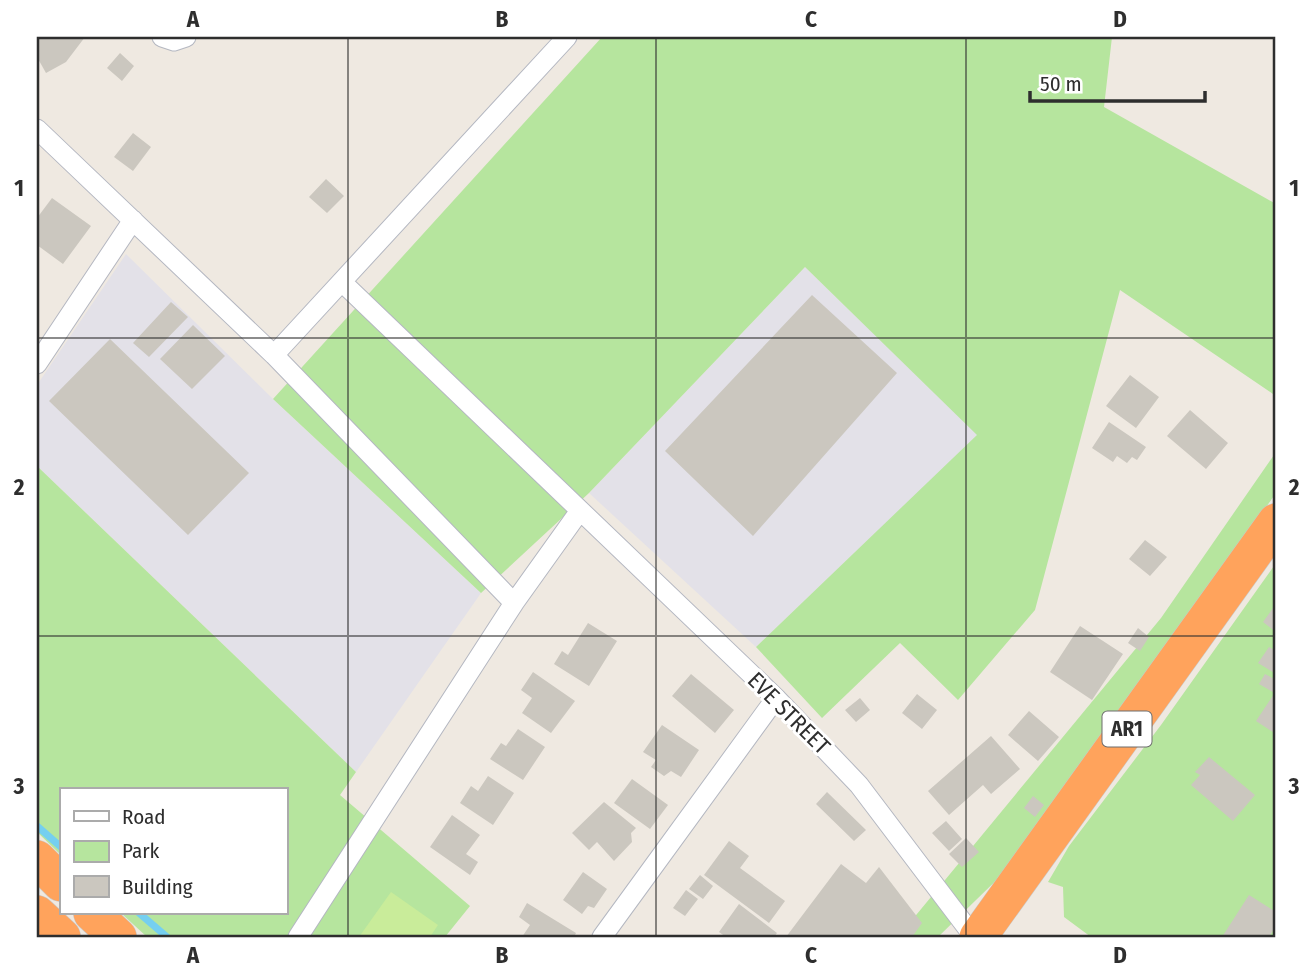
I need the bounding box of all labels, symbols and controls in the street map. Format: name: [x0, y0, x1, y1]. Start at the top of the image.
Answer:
text: A: [186, 5, 200, 33]
text: B: [496, 5, 509, 33]
text: C: [805, 5, 817, 33]
text: D: [1113, 5, 1127, 33]
scale bar: [1030, 60, 1204, 104]
text: 50 m: [1040, 71, 1082, 97]
text: 1: [14, 174, 24, 202]
text: 1: [1289, 174, 1299, 202]
text: 2: [13, 473, 25, 501]
text: 2: [1288, 473, 1300, 501]
street label: EVE STREET: [742, 666, 836, 760]
road number: AR1: [1102, 712, 1152, 746]
text: 3: [13, 772, 25, 800]
text: 3: [1288, 772, 1300, 800]
legend: [60, 788, 287, 914]
text: Road: [122, 804, 166, 830]
text: Park: [122, 838, 160, 864]
text: Building: [122, 874, 193, 900]
text: A: [186, 941, 200, 969]
text: B: [496, 941, 509, 969]
text: C: [805, 941, 817, 969]
text: D: [1113, 941, 1127, 969]

